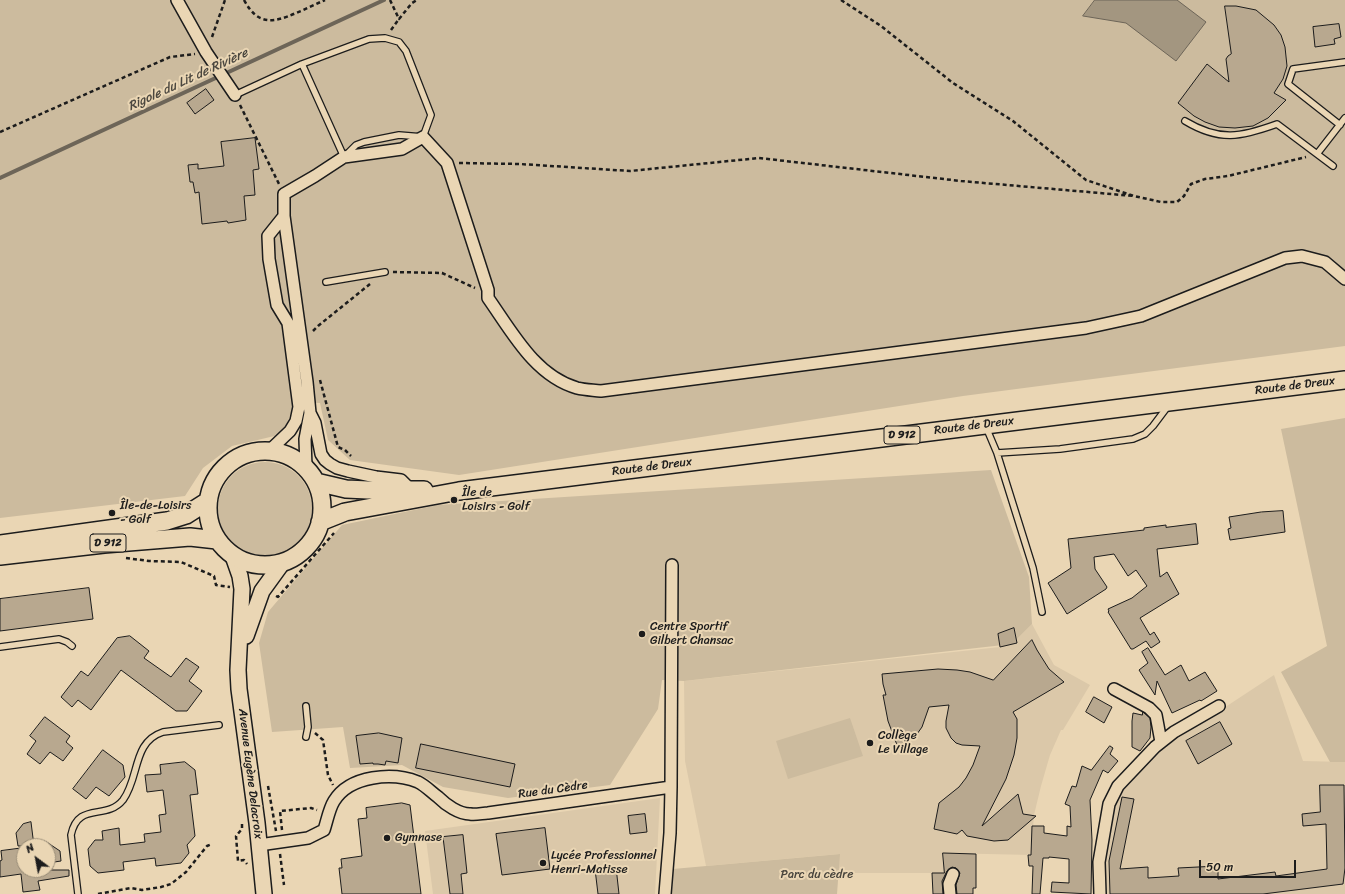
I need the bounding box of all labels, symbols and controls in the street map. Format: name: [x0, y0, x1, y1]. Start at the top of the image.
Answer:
water label: Rigole du Lit de Rivière: [126, 45, 250, 115]
street label: Route de Dreux: [1254, 374, 1336, 398]
street label: Route de Dreux: [933, 414, 1015, 438]
road number: D 912: [884, 426, 920, 444]
street label: Route de Dreux: [611, 455, 693, 479]
place label: Île de Loisirs - Golf: [462, 486, 530, 514]
marker: Île de Loisirs - Golf: [449, 495, 459, 505]
place label: Île-de-Loisirs - Golf: [120, 499, 191, 527]
marker: Île-de-Loisirs - Golf: [107, 508, 117, 518]
road number: D 912: [90, 534, 126, 552]
place label: Centre Sportif Gilbert Chansac: [650, 620, 733, 648]
marker: Centre Sportif Gilbert Chansac: [637, 629, 647, 639]
street label: Avenue Eugène Delacroix: [235, 708, 265, 840]
place label: Collège Le Village: [878, 729, 928, 757]
marker: Collège Le Village: [865, 738, 875, 748]
street label: Rue du Cèdre: [517, 778, 589, 802]
place label: Gymnase: [395, 831, 442, 845]
marker: Gymnase: [382, 833, 392, 843]
north arrow: [16, 838, 56, 878]
text: N: [22, 838, 38, 858]
place label: Lycée Professionnel Henri-Matisse: [551, 849, 656, 877]
scale bar: [1201, 852, 1298, 878]
text: 50 m: [1206, 856, 1233, 878]
marker: Lycée Professionnel Henri-Matisse: [538, 858, 548, 868]
park label: Parc du cèdre: [781, 868, 853, 882]

